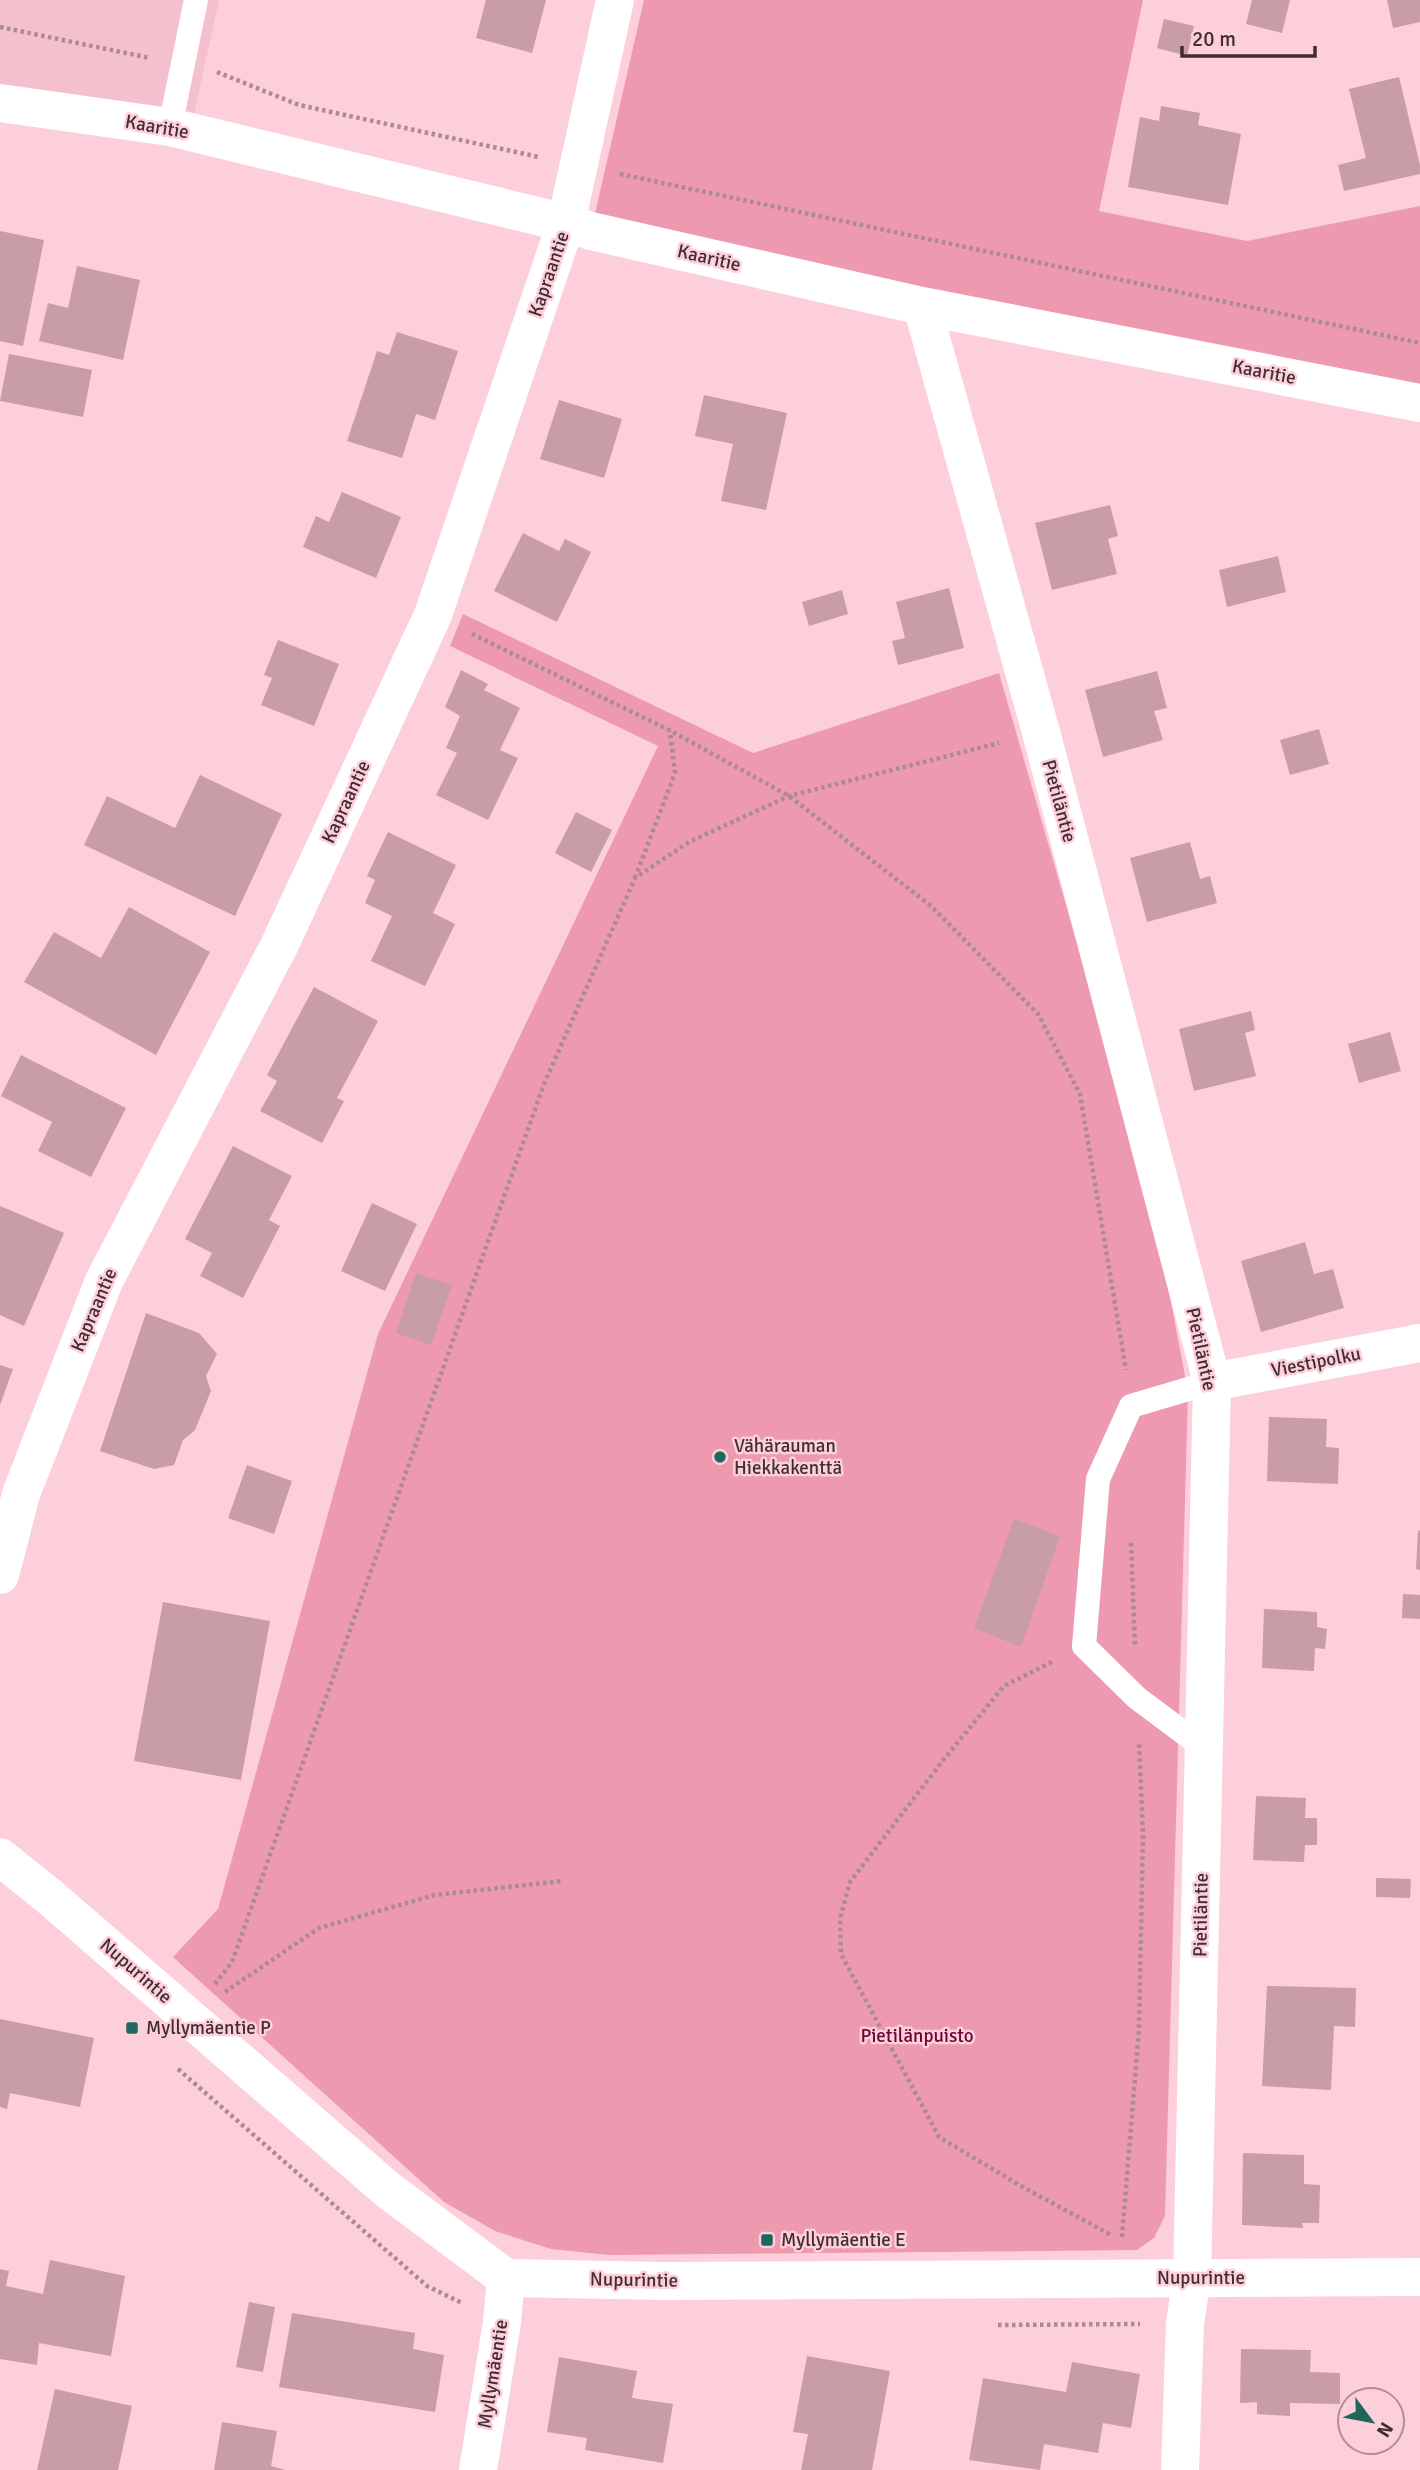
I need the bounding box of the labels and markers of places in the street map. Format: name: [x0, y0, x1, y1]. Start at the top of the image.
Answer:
place label: Vähärauman Hiekkakenttä: [734, 1434, 842, 1480]
marker: Vähärauman Hiekkakenttä: [712, 1449, 728, 1465]
place label: Myllymäentie P: [146, 2016, 271, 2040]
marker: Myllymäentie P: [124, 2020, 140, 2036]
place label: Myllymäentie E: [781, 2228, 906, 2252]
marker: Myllymäentie E: [759, 2232, 775, 2248]

